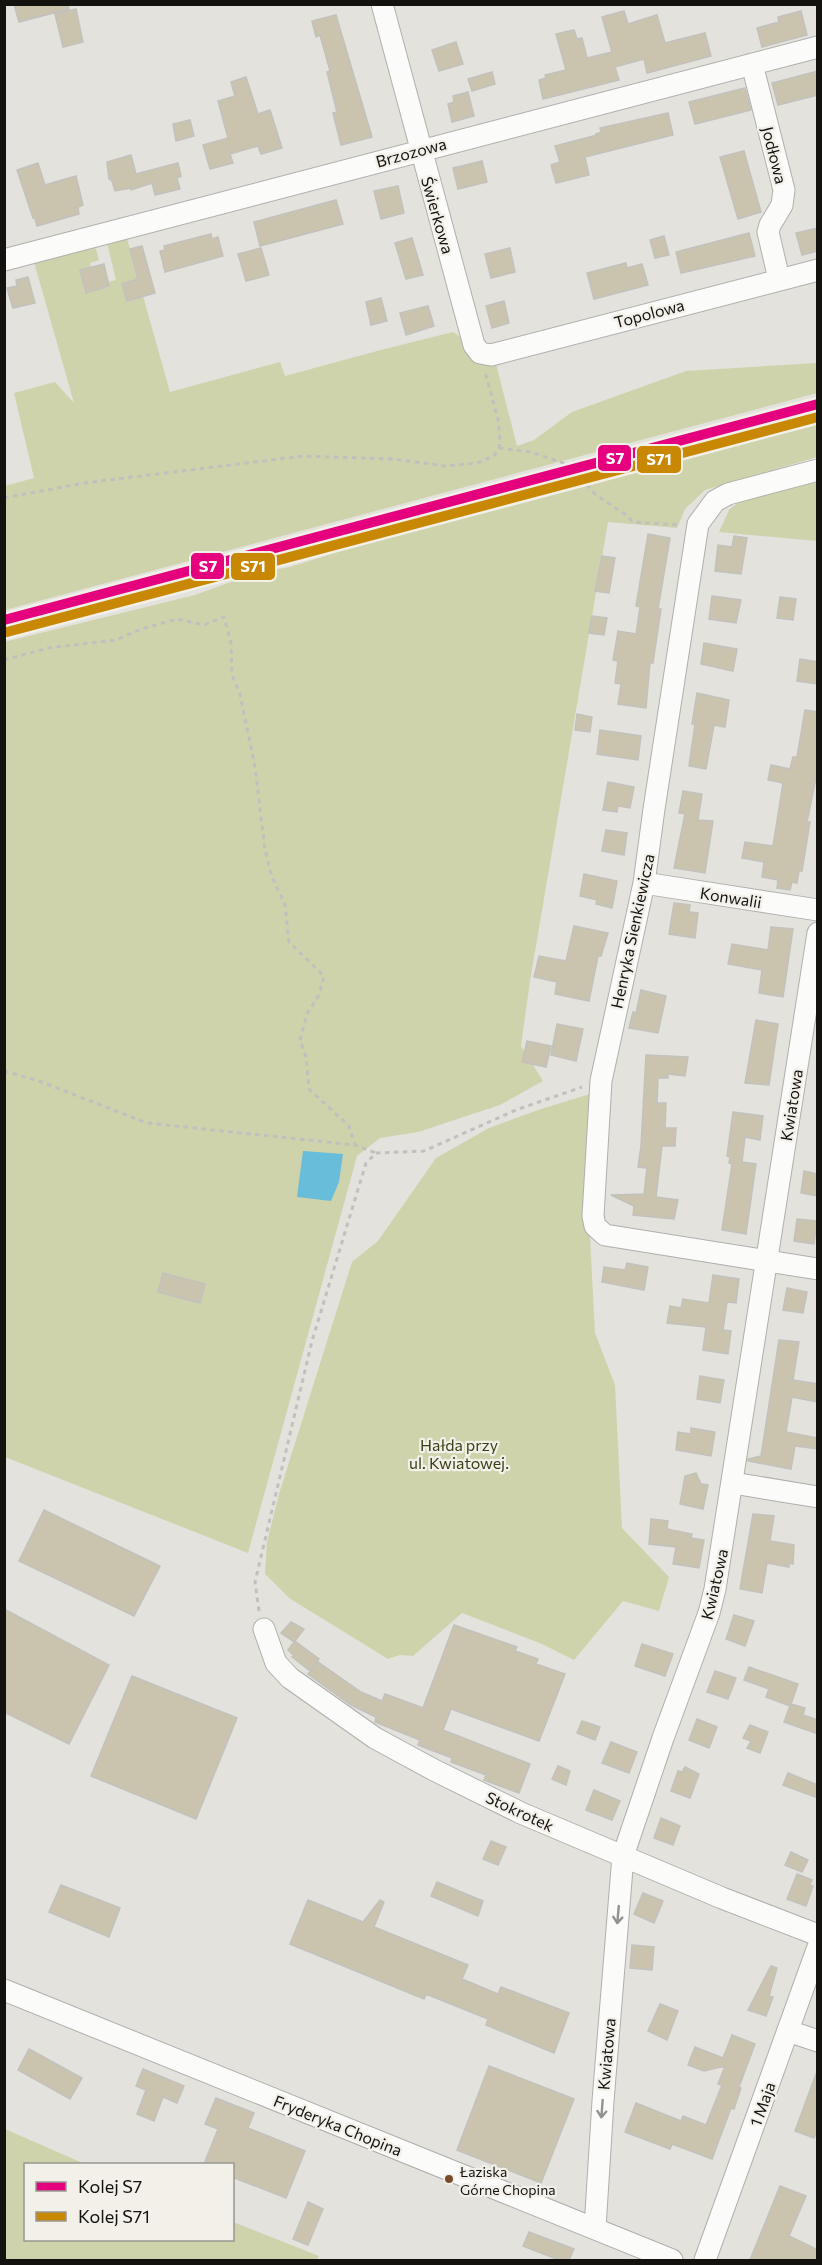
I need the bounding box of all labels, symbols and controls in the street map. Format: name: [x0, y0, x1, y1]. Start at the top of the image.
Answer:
street label: Jodłowa: [759, 124, 791, 186]
street label: Brzozowa: [374, 133, 448, 171]
street label: Świerkowa: [418, 174, 458, 256]
street label: Topolowa: [612, 295, 686, 331]
line badge: S7: [597, 444, 632, 472]
line badge: S71: [636, 445, 682, 474]
text: S7: [606, 448, 624, 467]
text: S71: [646, 449, 672, 468]
line badge: S7: [190, 552, 225, 580]
line badge: S71: [230, 552, 276, 581]
text: S7: [199, 556, 217, 575]
text: S71: [240, 556, 266, 575]
street label: Henryka Sienkiewicza: [606, 852, 658, 1010]
street label: Konwalii: [699, 883, 763, 911]
street label: Kwiatowa: [776, 1068, 806, 1142]
park label: Hałda przy ul. Kwiatowej.: [409, 1435, 509, 1472]
street label: Kwiatowa: [697, 1547, 731, 1621]
street label: Stokrotek: [483, 1787, 557, 1835]
one-way arrow: [612, 1904, 623, 1924]
street label: Kwiatowa: [593, 2017, 619, 2091]
street label: 1 Maja: [745, 2079, 779, 2129]
street label: Fryderyka Chopina: [271, 2091, 405, 2159]
one-way arrow: [596, 2099, 607, 2119]
legend: [24, 2163, 234, 2241]
place label: Łaziska Górne Chopina: [459, 2163, 556, 2198]
marker: Łaziska Górne Chopina: [443, 2173, 455, 2185]
text: Kolej S7: [78, 2175, 142, 2197]
text: Kolej S71: [78, 2205, 150, 2227]

